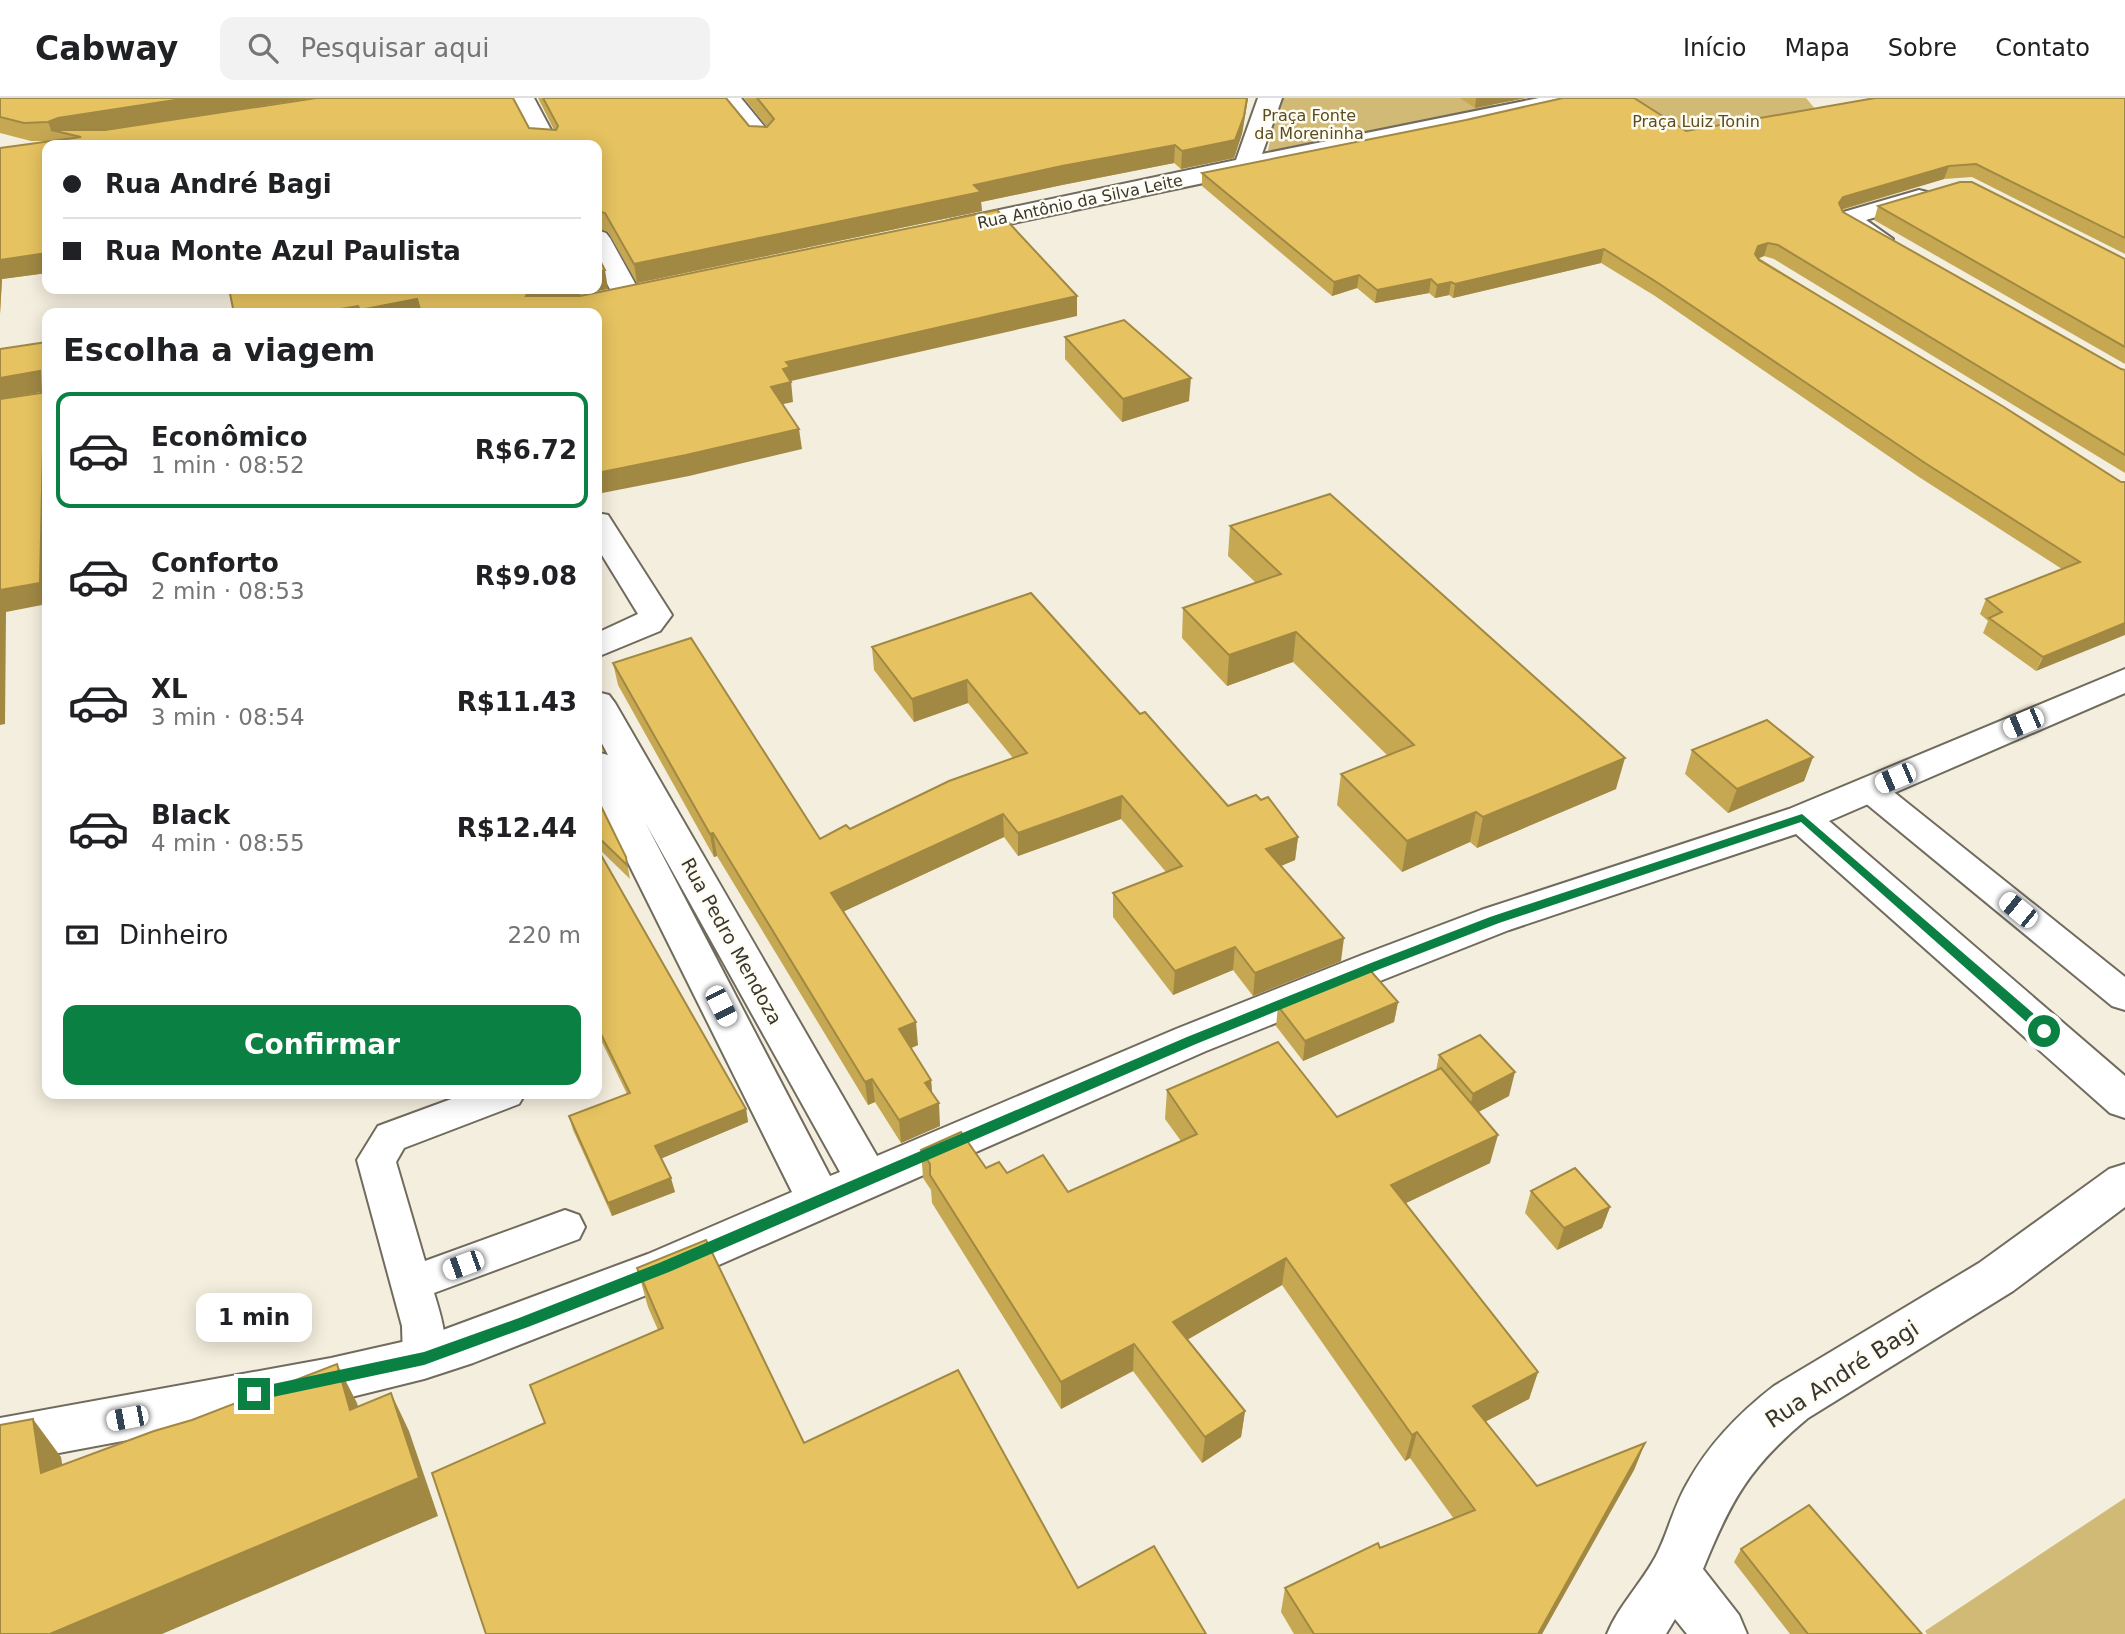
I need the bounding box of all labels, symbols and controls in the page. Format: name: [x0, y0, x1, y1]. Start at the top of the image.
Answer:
search box: [220, 17, 710, 80]
text: Cabway: [35, 29, 178, 68]
icon: search: [244, 29, 282, 67]
text: Pesquisar aqui: [300, 33, 489, 63]
text: Início: [1683, 34, 1747, 62]
text: Mapa: [1785, 34, 1850, 62]
text: Sobre: [1888, 34, 1957, 62]
text: Contato: [1995, 34, 2090, 62]
park label: Praça Fonte da Moreninha: [1254, 106, 1364, 143]
park label: Praça Luiz Tonin: [1632, 112, 1760, 131]
text: Rua André Bagi: [105, 169, 332, 199]
street label: Rua Antônio da Silva Leite: [976, 170, 1185, 233]
text: Rua Monte Azul Paulista: [105, 236, 461, 266]
text: Escolha a viagem: [63, 331, 375, 369]
icon: car: [67, 419, 130, 482]
text: Econômico: [151, 422, 308, 452]
text: R$6.72: [475, 435, 577, 465]
text: 1 min · 08:52: [151, 452, 305, 478]
icon: car: [67, 545, 130, 608]
text: Conforto: [151, 548, 279, 578]
text: R$9.08: [475, 561, 577, 591]
text: 2 min · 08:53: [151, 578, 305, 604]
icon: car: [67, 671, 130, 734]
text: XL: [151, 674, 188, 704]
text: R$11.43: [457, 687, 577, 717]
text: 3 min · 08:54: [151, 704, 305, 730]
car: [2000, 705, 2047, 741]
car: [1872, 760, 1919, 796]
icon: car: [67, 797, 130, 860]
text: Black: [151, 800, 230, 830]
text: R$12.44: [457, 813, 577, 843]
text: 4 min · 08:55: [151, 830, 305, 856]
street label: Rua Pedro Mendoza: [677, 854, 787, 1028]
car: [1996, 889, 2041, 931]
icon: cash: [63, 916, 101, 954]
text: Dinheiro: [119, 920, 228, 950]
text: 220 m: [507, 922, 581, 948]
car: [703, 983, 740, 1029]
button: Confirmar: [63, 1005, 581, 1085]
route start: [2028, 1015, 2060, 1047]
car: [440, 1248, 487, 1282]
callout: 1 min: [196, 1292, 312, 1342]
text: 1 min: [218, 1304, 290, 1330]
street label: Rua André Bagi: [1761, 1315, 1923, 1433]
route end: [238, 1378, 270, 1410]
car: [105, 1404, 150, 1432]

